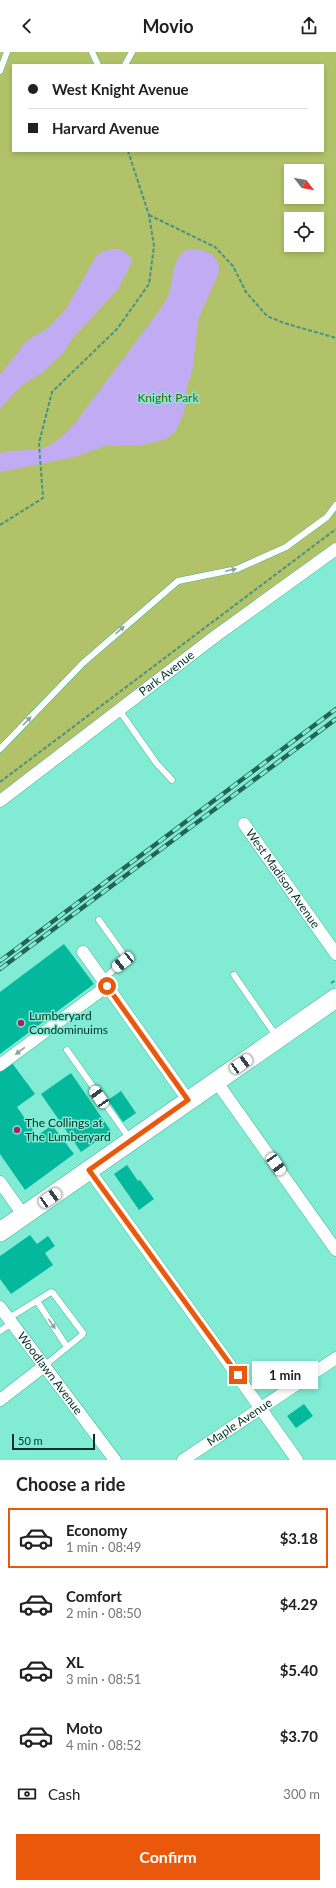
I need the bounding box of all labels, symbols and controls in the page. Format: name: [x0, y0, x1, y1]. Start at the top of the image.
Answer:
icon: back: [16, 15, 38, 37]
text: Movio: [142, 15, 194, 37]
icon: share: [298, 15, 320, 37]
text: West Knight Avenue: [52, 80, 189, 98]
text: Harvard Avenue: [52, 119, 159, 137]
north arrow: [284, 164, 324, 204]
map controls: [284, 164, 324, 252]
button: locate: [284, 212, 324, 252]
park label: Knight Park: [137, 390, 199, 405]
one-way arrow: [225, 567, 237, 573]
one-way arrow: [115, 626, 126, 635]
street label: Park Avenue: [136, 647, 197, 699]
one-way arrow: [22, 716, 32, 726]
street label: West Madison Avenue: [243, 826, 323, 931]
car: [110, 950, 136, 974]
route start: [98, 977, 116, 995]
place label: Lumberyard Condominuims: [29, 1008, 108, 1037]
marker: Lumberyard Condominuims: [16, 1018, 26, 1028]
one-way arrow: [14, 1046, 25, 1055]
car: [228, 1052, 254, 1076]
car: [87, 1084, 111, 1110]
place label: The Collings at The Lumberyard: [25, 1115, 111, 1144]
marker: The Collings at The Lumberyard: [12, 1125, 22, 1135]
car: [264, 1151, 288, 1177]
car: [37, 1186, 63, 1210]
one-way arrow: [48, 1319, 56, 1329]
street label: Woodlawn Avenue: [14, 1329, 86, 1417]
callout: 1 min: [252, 1361, 318, 1389]
route end: [229, 1366, 247, 1384]
text: 1 min: [269, 1367, 301, 1383]
street label: Maple Avenue: [204, 1395, 275, 1449]
scale bar: [12, 1432, 95, 1451]
text: 50 m: [18, 1434, 43, 1447]
text: Choose a ride: [16, 1473, 125, 1495]
icon: car: [18, 1520, 54, 1556]
text: Economy: [66, 1521, 127, 1539]
text: $3.18: [280, 1529, 318, 1547]
text: 1 min · 08:49: [66, 1539, 141, 1555]
icon: car: [18, 1586, 54, 1622]
text: Comfort: [66, 1587, 122, 1605]
text: $4.29: [280, 1595, 318, 1613]
text: 2 min · 08:50: [66, 1605, 141, 1621]
icon: car: [18, 1652, 54, 1688]
text: XL: [66, 1653, 84, 1671]
text: $5.40: [280, 1661, 318, 1679]
text: 3 min · 08:51: [66, 1671, 141, 1687]
icon: car: [18, 1718, 54, 1754]
text: Moto: [66, 1719, 103, 1737]
text: $3.70: [280, 1727, 318, 1745]
text: 4 min · 08:52: [66, 1737, 141, 1753]
icon: cash: [16, 1783, 38, 1805]
text: Cash: [48, 1785, 80, 1803]
text: 300 m: [283, 1786, 320, 1802]
button: Confirm: [16, 1834, 320, 1880]

